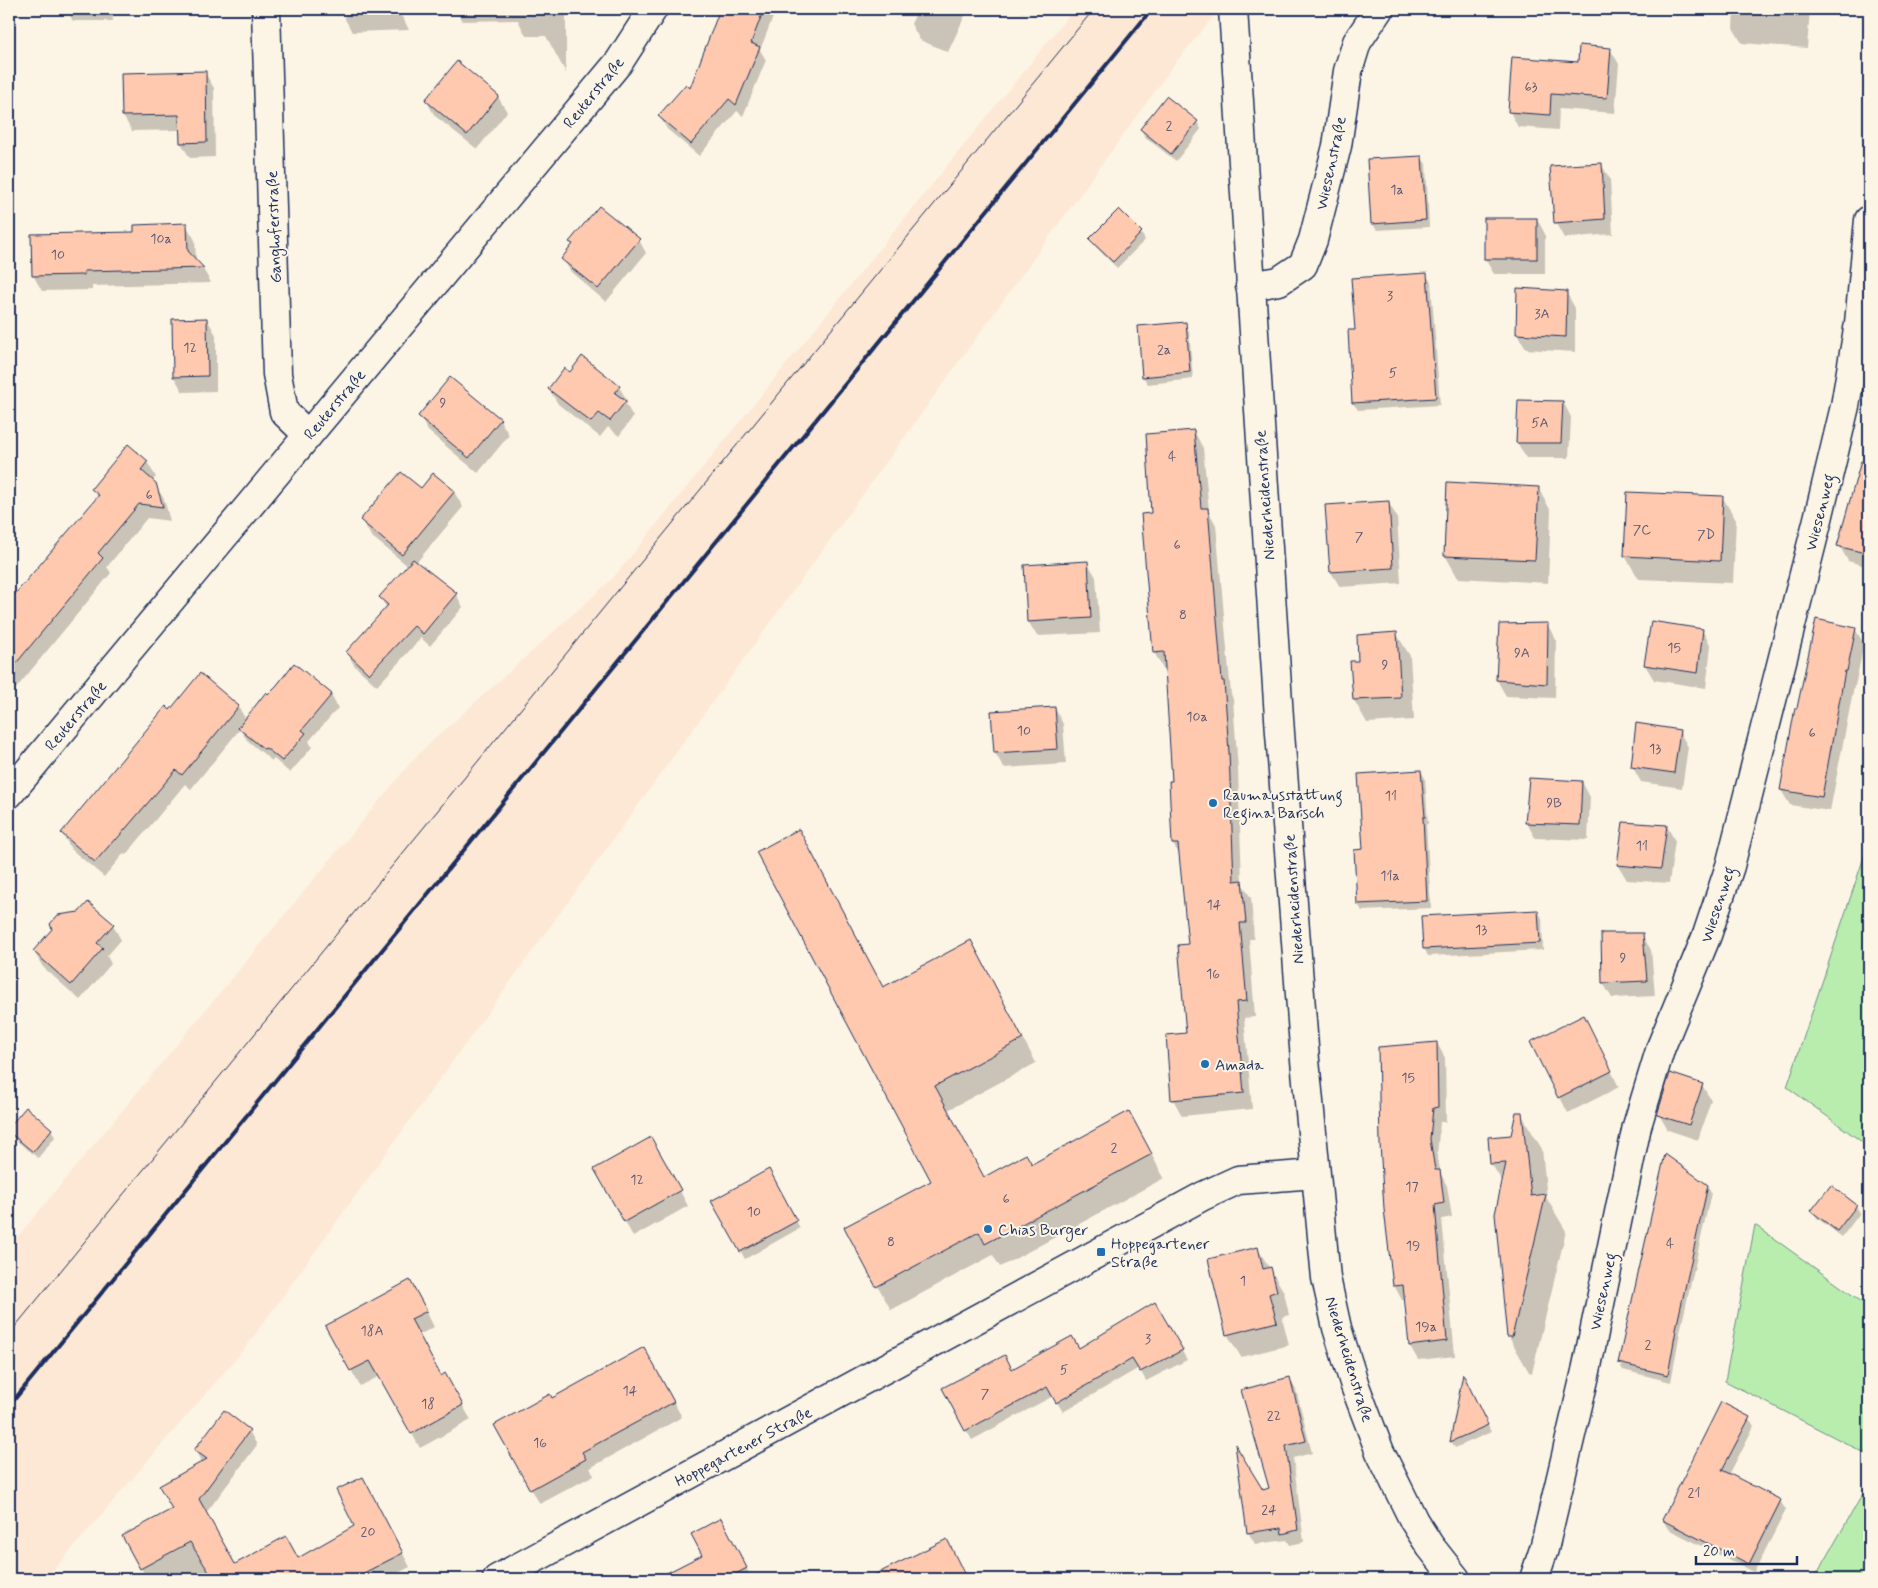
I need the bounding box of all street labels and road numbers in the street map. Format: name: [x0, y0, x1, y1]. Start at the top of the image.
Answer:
street label: Reuterstraße: [559, 53, 629, 133]
street label: Wiesenstraße: [1311, 114, 1352, 212]
street label: Ganghoferstraße: [262, 170, 288, 284]
street label: Reuterstraße: [299, 365, 371, 445]
street label: Niederheidenstraße: [1250, 429, 1281, 561]
street label: Wiesenweg: [1801, 471, 1841, 553]
street label: Reuterstraße: [40, 676, 112, 756]
street label: Niederheidenstraße: [1279, 833, 1310, 965]
street label: Wiesenweg: [1696, 864, 1742, 946]
street label: Wiesenweg: [1585, 1250, 1623, 1332]
street label: Niederheidenstraße: [1319, 1294, 1378, 1425]
street label: Hoppegartener Straße: [671, 1402, 816, 1492]

